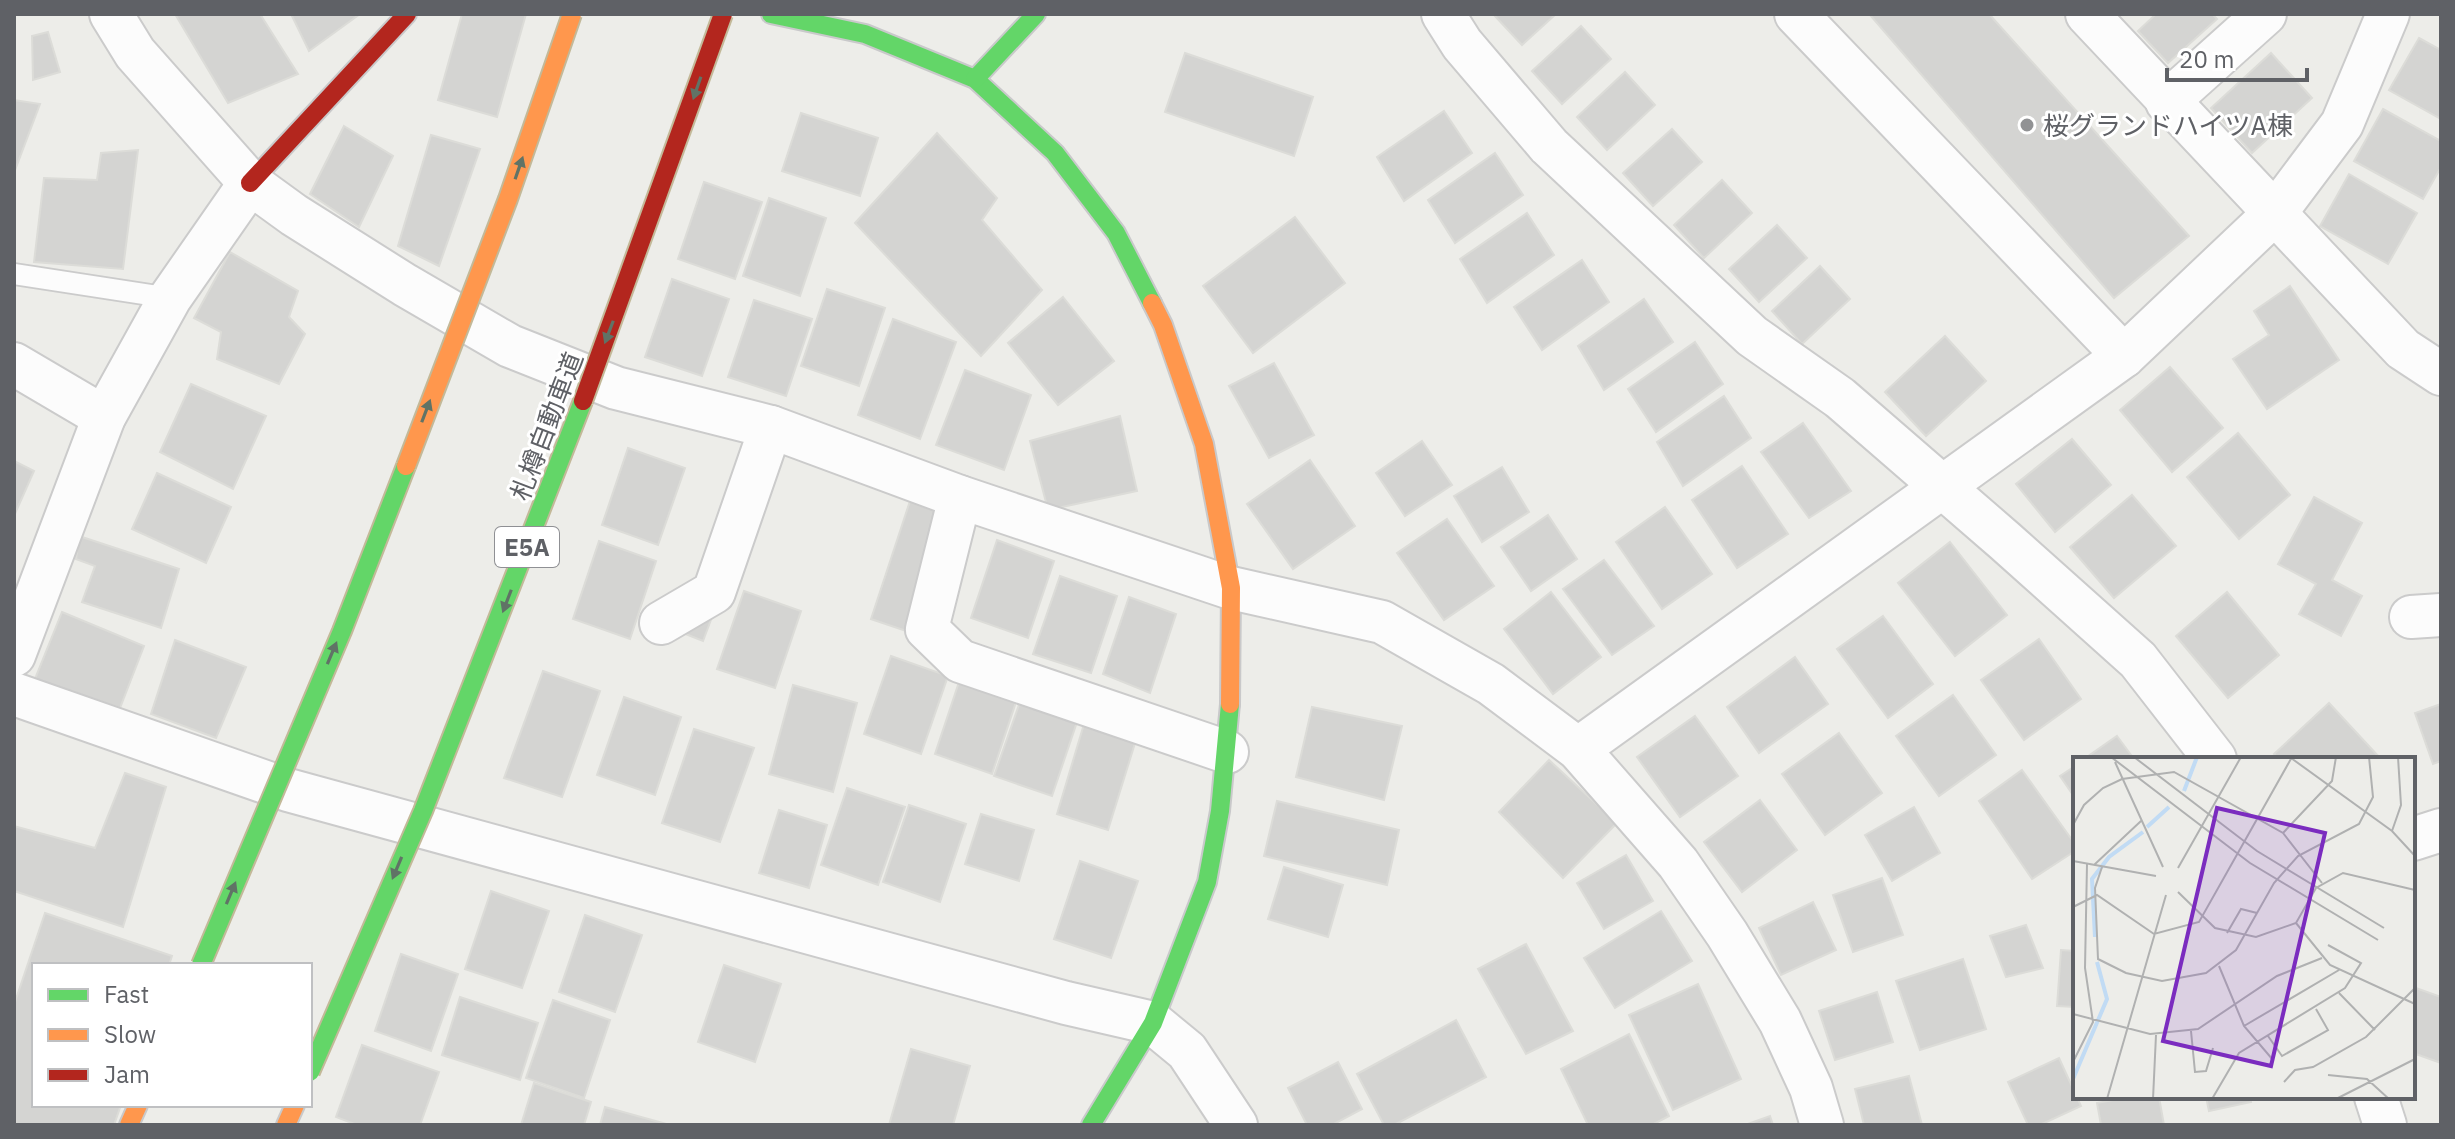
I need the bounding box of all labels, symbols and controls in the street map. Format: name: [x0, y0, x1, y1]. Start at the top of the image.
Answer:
scale bar: [2167, 32, 2307, 82]
text: 20 m: [2179, 43, 2234, 75]
one-way arrow: [690, 76, 703, 100]
place label: 桜グランドハイツA棟: [2043, 108, 2293, 142]
marker: 桜グランドハイツA棟: [2018, 116, 2036, 134]
one-way arrow: [513, 156, 525, 180]
one-way arrow: [602, 320, 615, 344]
street label: 札樽自動車道: [502, 347, 590, 505]
one-way arrow: [420, 399, 433, 423]
road number: E5A: [495, 527, 559, 567]
one-way arrow: [500, 590, 513, 614]
one-way arrow: [326, 642, 339, 665]
inset map: [2073, 757, 2415, 1099]
one-way arrow: [391, 856, 404, 880]
one-way arrow: [225, 881, 238, 905]
legend: [32, 963, 312, 1107]
text: Fast: [104, 978, 149, 1010]
text: Slow: [104, 1018, 156, 1050]
text: Jam: [104, 1058, 150, 1090]

